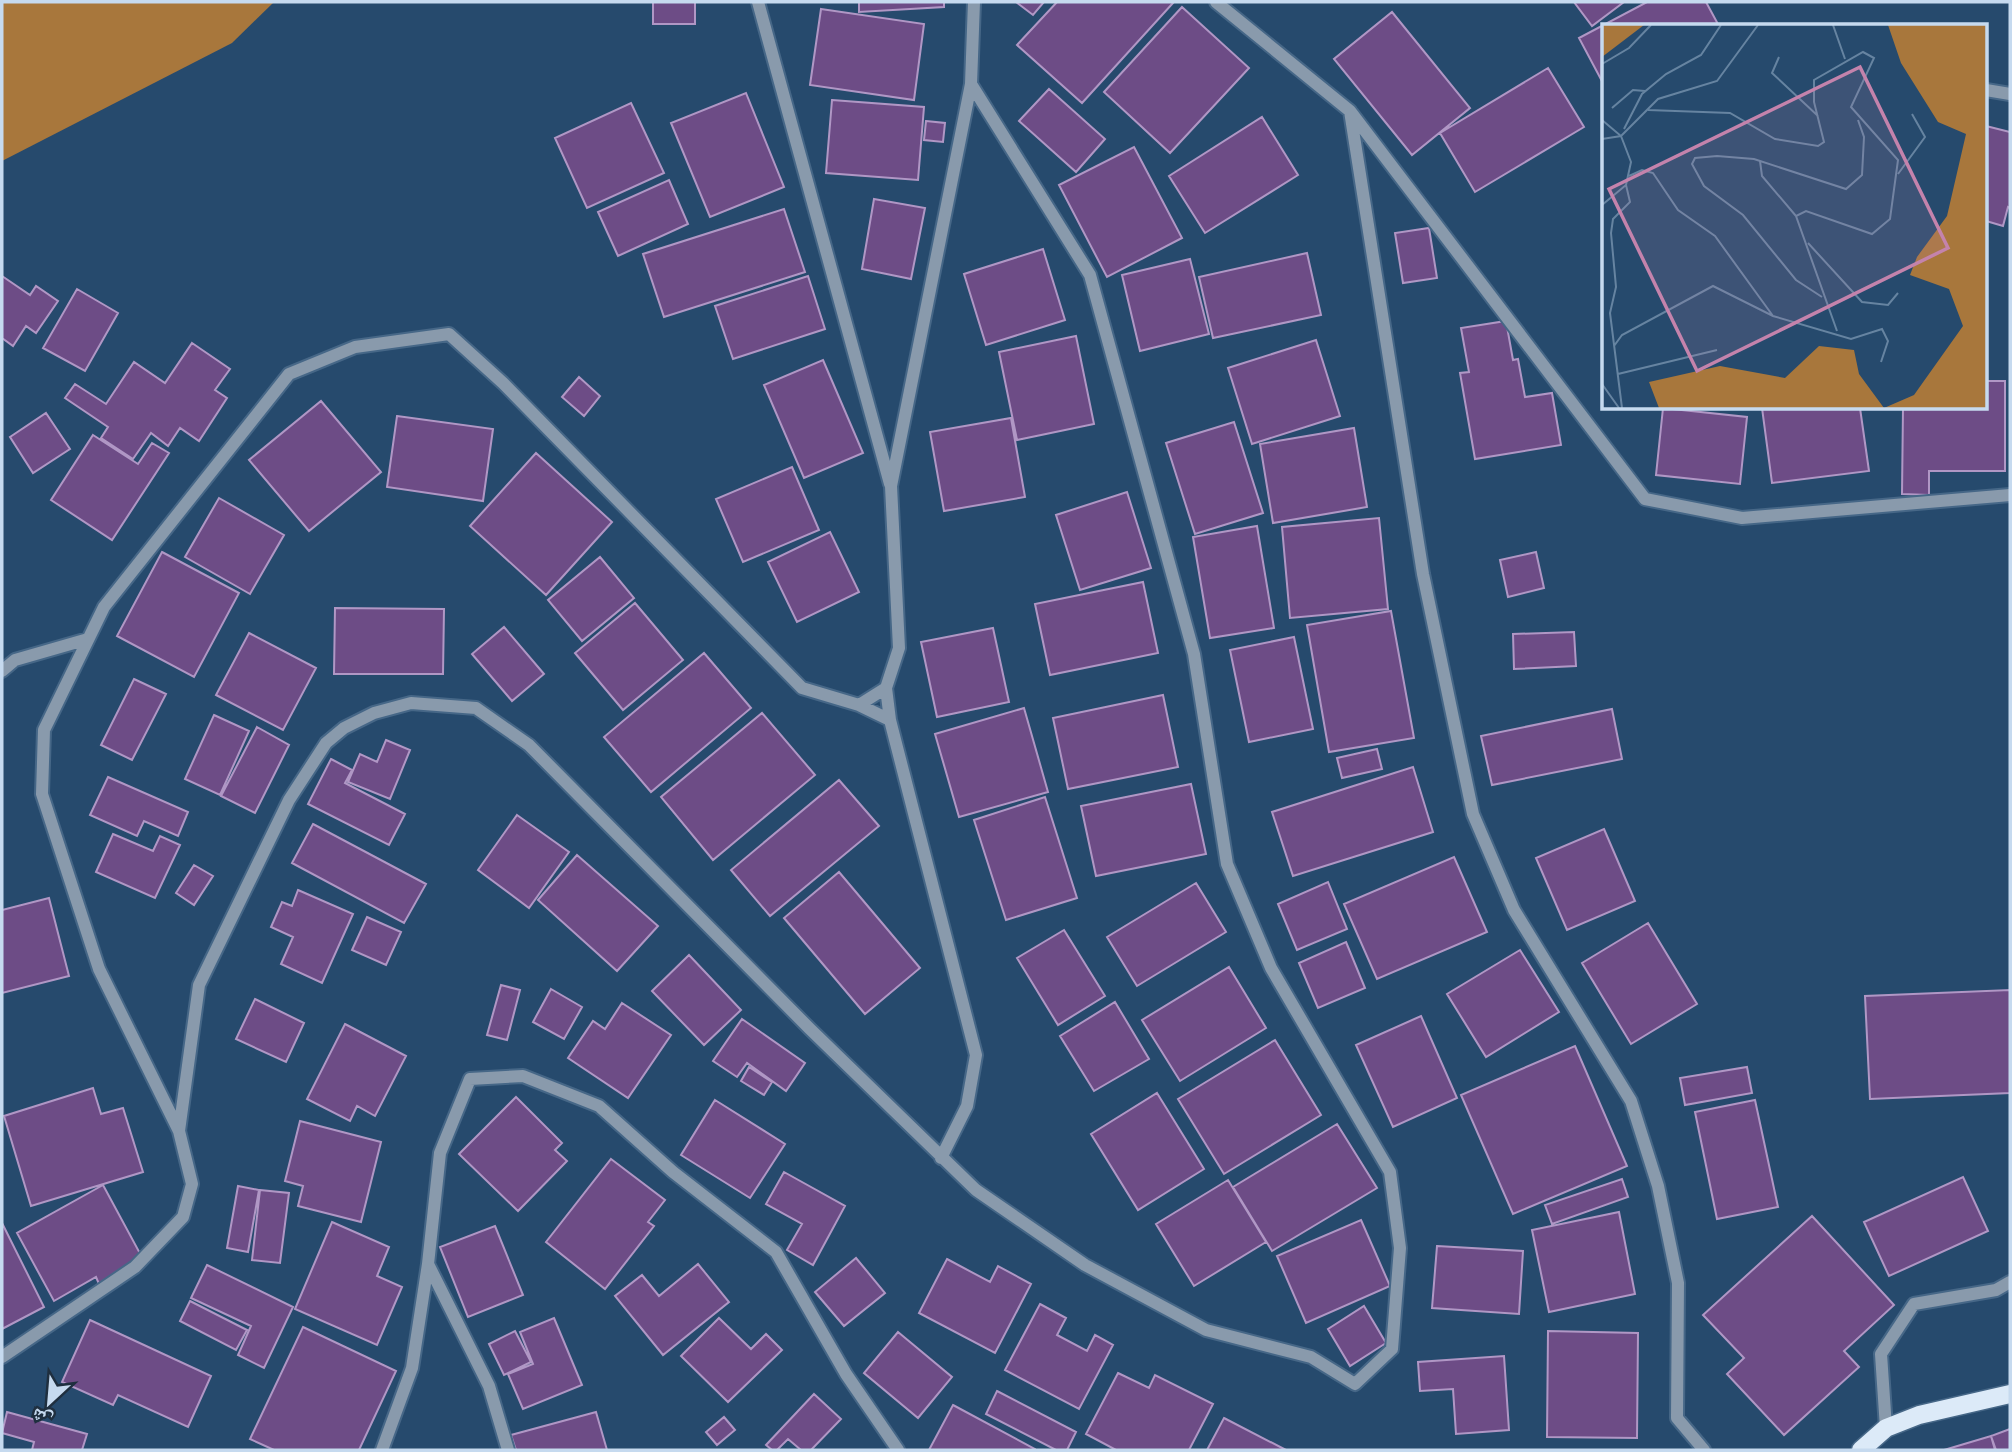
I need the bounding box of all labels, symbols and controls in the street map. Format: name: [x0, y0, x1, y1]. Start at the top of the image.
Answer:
inset map: [1602, 24, 1988, 410]
north arrow: [14, 1368, 84, 1438]
text: ش: [27, 1403, 56, 1433]

